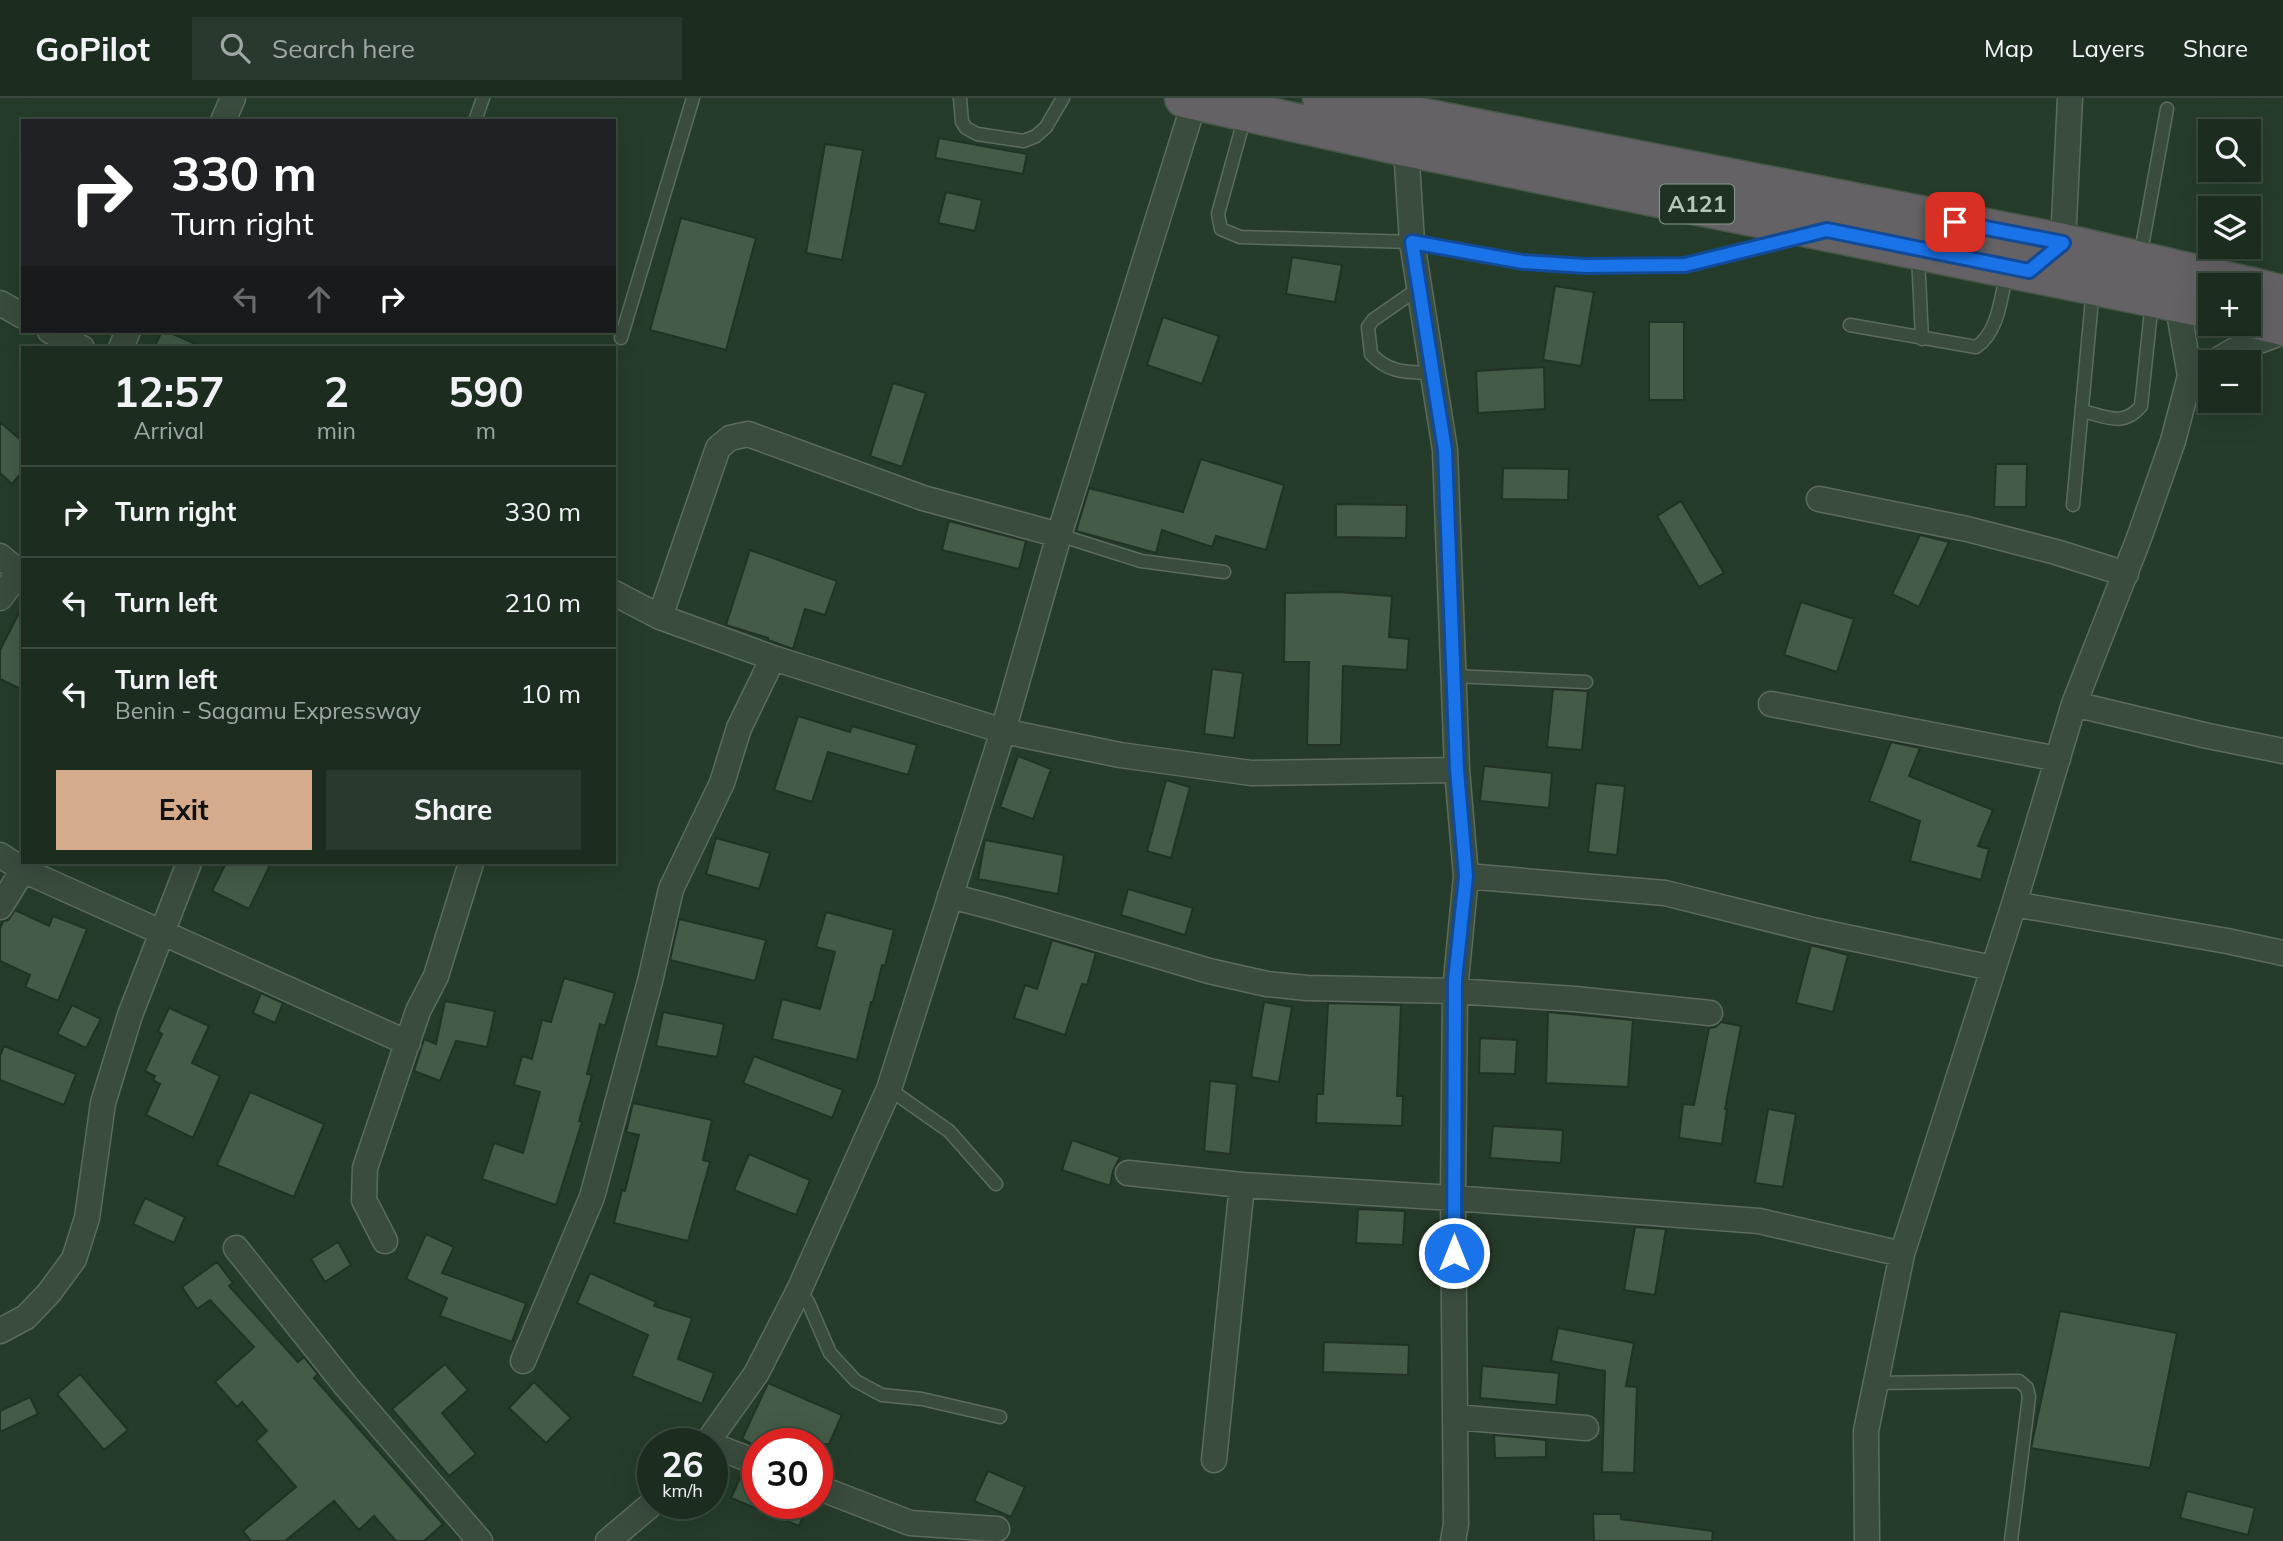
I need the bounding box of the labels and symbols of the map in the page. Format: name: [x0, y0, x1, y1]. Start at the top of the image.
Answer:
road number: A121: [1660, 184, 1734, 223]
pin: [1925, 192, 1985, 252]
position arrow: [1417, 1216, 1491, 1290]
speed limit sign: 30: [742, 1428, 833, 1519]

